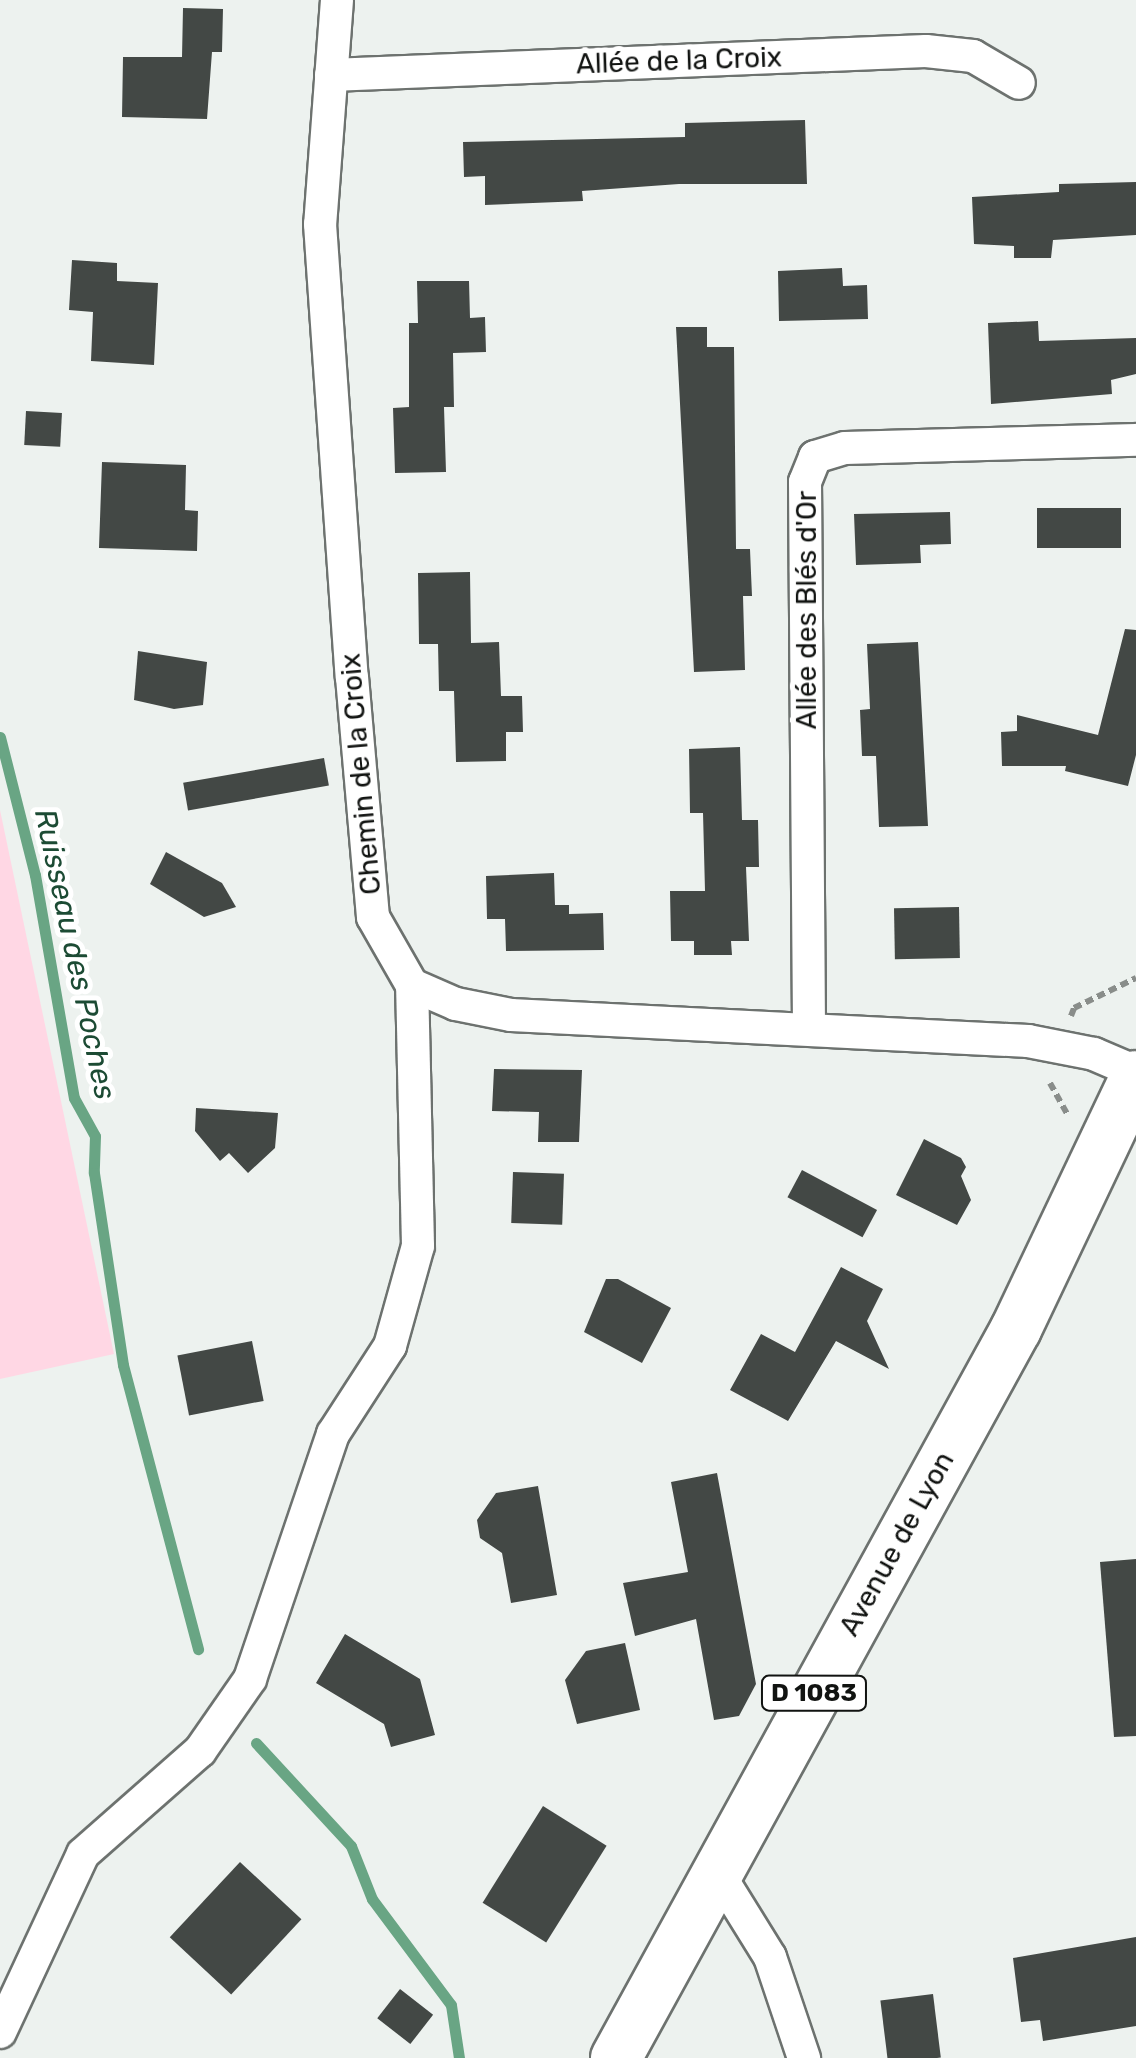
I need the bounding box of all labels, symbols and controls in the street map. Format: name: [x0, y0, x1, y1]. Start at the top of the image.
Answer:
street label: Allée de la Croix: [576, 41, 782, 81]
street label: Allée des Blés d'Or: [790, 491, 824, 729]
street label: Chemin de la Croix: [334, 652, 388, 896]
water label: Ruisseau des Poches: [27, 805, 123, 1103]
street label: Avenue de Lyon: [833, 1446, 961, 1642]
road number: D 1083: [759, 1673, 869, 1713]

